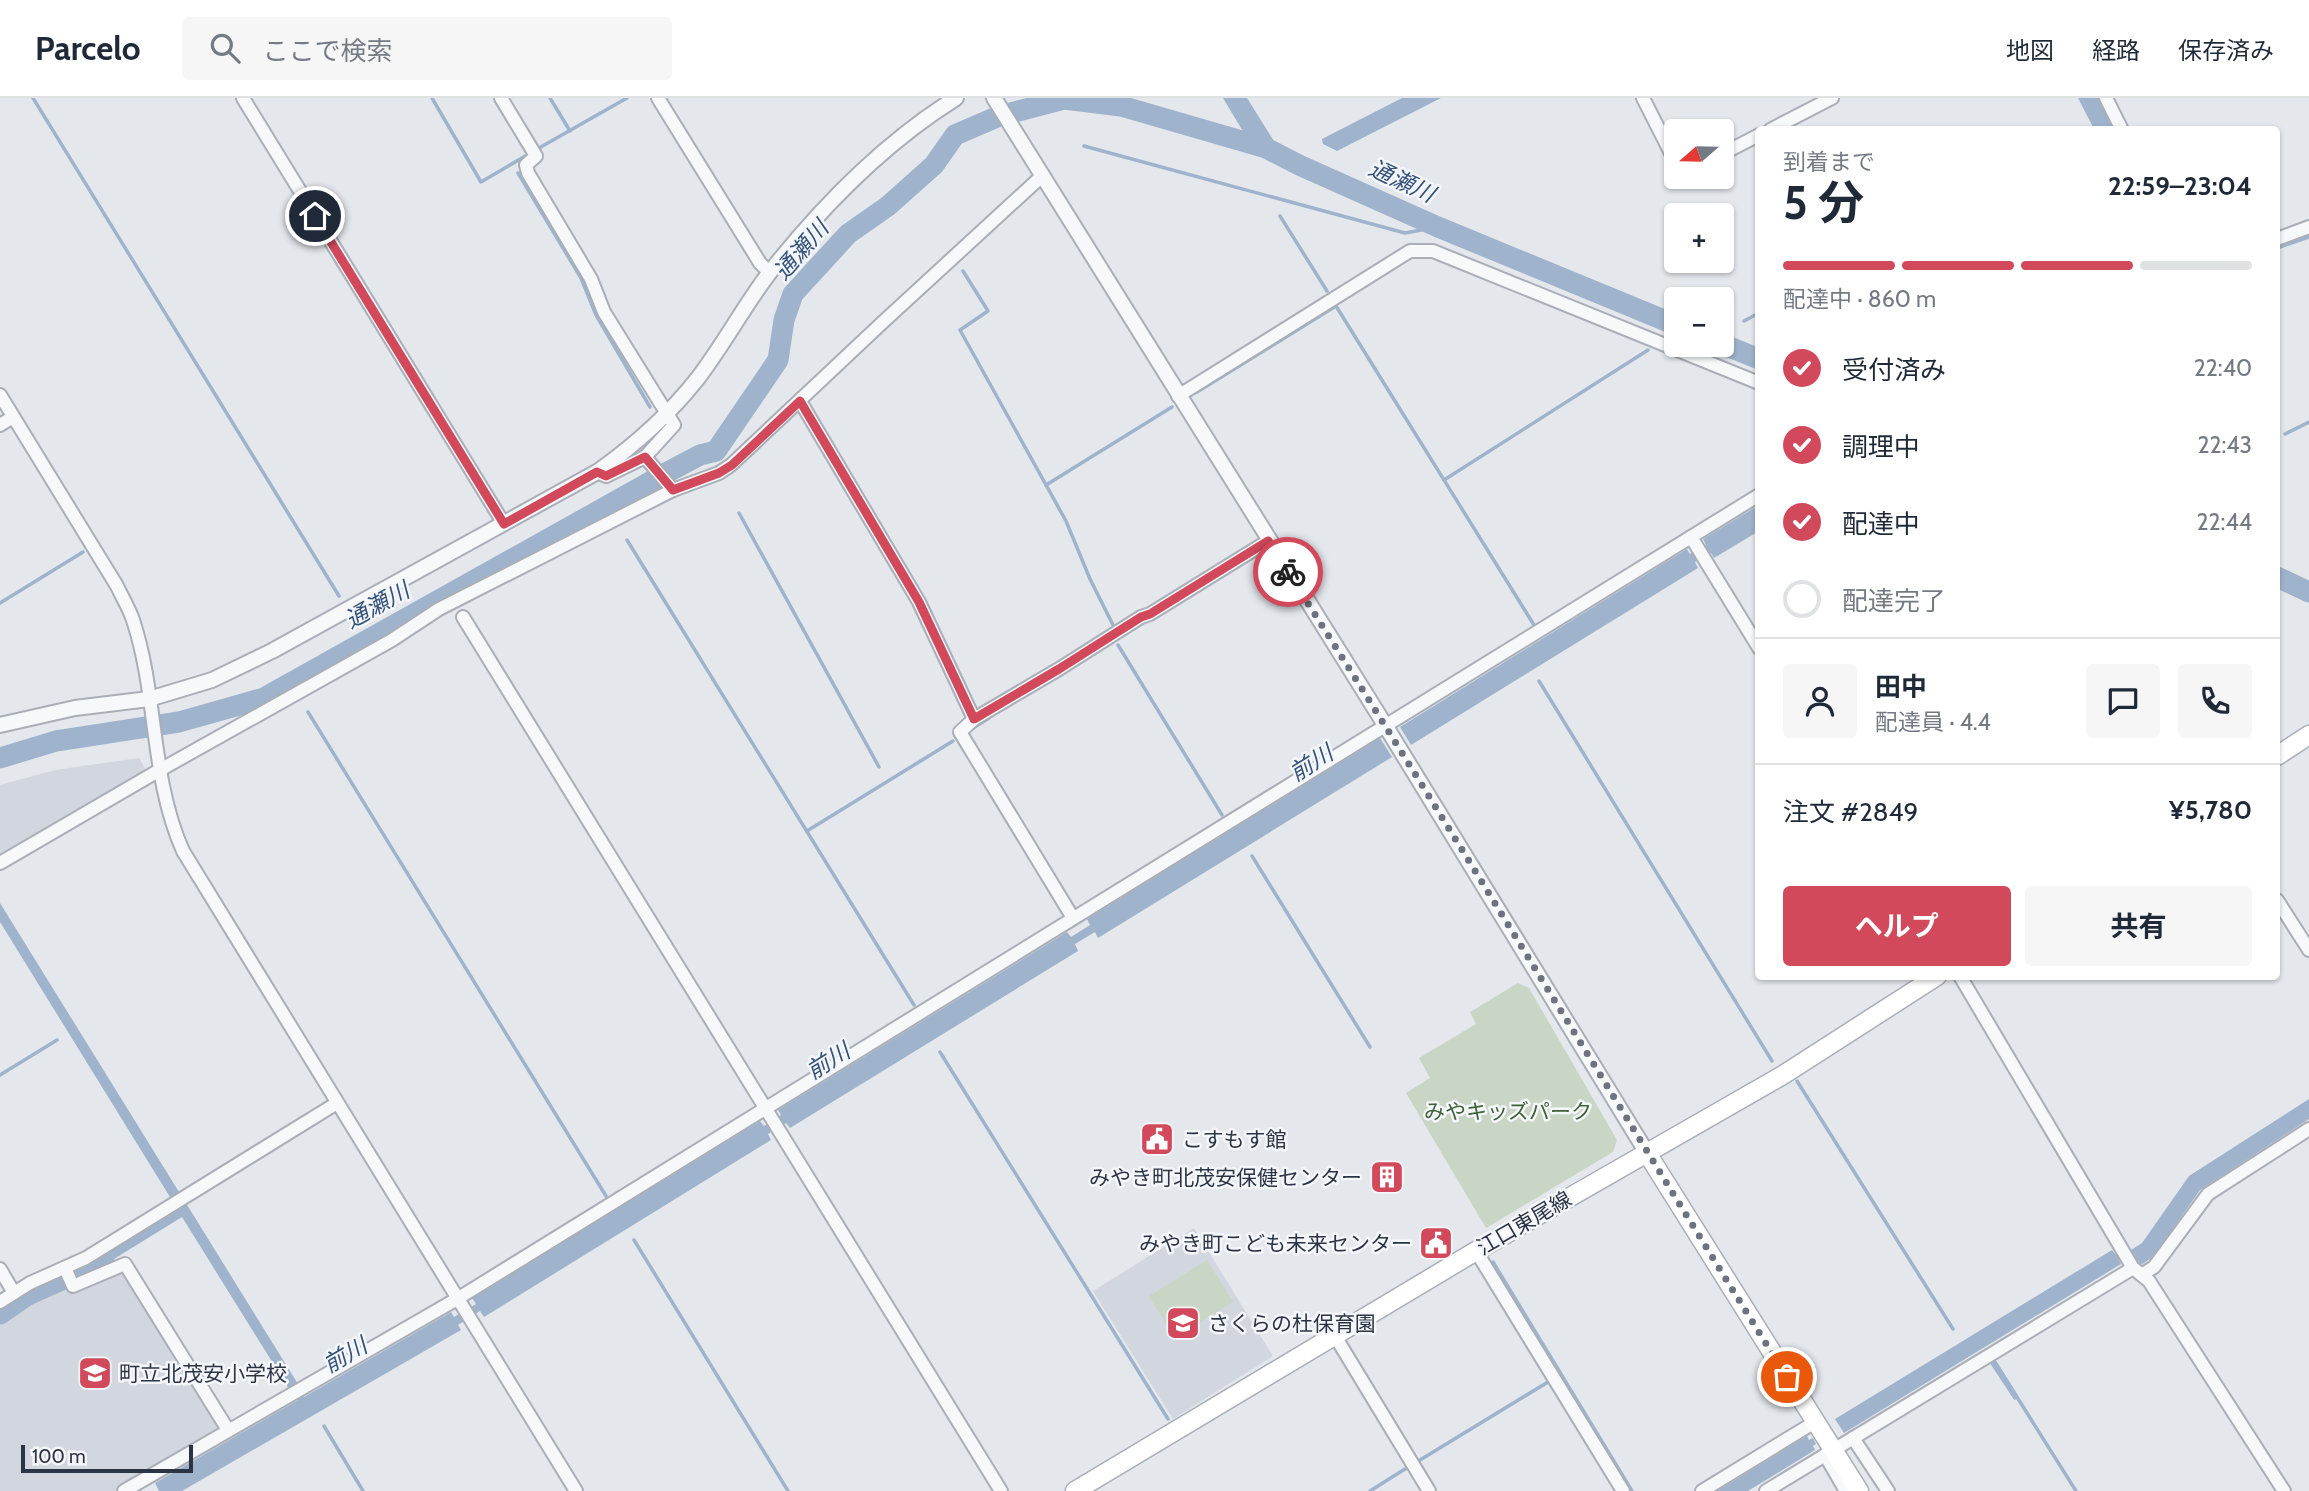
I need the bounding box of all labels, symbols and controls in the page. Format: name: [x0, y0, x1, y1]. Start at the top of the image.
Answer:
search box: [182, 17, 672, 80]
text: Parcelo: [35, 28, 140, 68]
icon: search: [206, 29, 244, 67]
text: ここで検索: [262, 35, 392, 67]
text: 地図: [2006, 36, 2054, 65]
text: 経路: [2092, 36, 2140, 65]
text: 保存済み: [2178, 36, 2274, 65]
north arrow: [1664, 119, 1734, 189]
map controls: [1664, 119, 1734, 357]
text: 到着まで: [1783, 148, 1875, 176]
water label: 通瀬川: [1365, 154, 1442, 210]
text: 22:59–23:04: [2108, 170, 2252, 202]
text: 5 分: [1783, 175, 1864, 231]
pin: [285, 186, 345, 246]
icon: home: [296, 197, 334, 235]
button: +: [1664, 203, 1734, 273]
water label: 通瀬川: [768, 213, 836, 285]
text: 配達中 · 860 m: [1783, 285, 1936, 313]
button: −: [1664, 287, 1734, 357]
icon: check: [1783, 349, 1821, 387]
text: 受付済み: [1842, 354, 1946, 386]
text: 22:40: [2194, 354, 2252, 382]
icon: check: [1783, 426, 1821, 464]
text: 調理中: [1842, 431, 1920, 463]
text: 22:43: [2197, 431, 2252, 459]
icon: check: [1783, 503, 1821, 541]
text: 配達中: [1842, 508, 1920, 540]
text: 22:44: [2197, 508, 2252, 536]
courier: [1253, 537, 1323, 607]
icon: bike: [1269, 553, 1307, 591]
water label: 通瀬川: [340, 575, 417, 634]
text: 配達完了: [1842, 585, 1946, 617]
button: person: [1783, 664, 1857, 738]
button: chat: [2086, 664, 2160, 738]
button: phone: [2178, 664, 2252, 738]
text: 田中: [1875, 671, 1927, 703]
text: 配達員 · 4.4: [1875, 708, 1991, 736]
water label: 前川: [1284, 737, 1340, 787]
text: ¥5,780: [2169, 794, 2252, 826]
text: 注文 #2849: [1783, 796, 1918, 828]
button: ヘルプ: [1783, 886, 2011, 966]
button: 共有: [2025, 886, 2252, 966]
water label: 前川: [801, 1035, 857, 1085]
park label: みやキッズパーク: [1424, 1099, 1592, 1124]
public building icon: こすもす館: [1138, 1120, 1176, 1158]
place label: こすもす館: [1182, 1127, 1287, 1152]
building icon: みやき町北茂安保健センター: [1368, 1158, 1406, 1196]
place label: みやき町北茂安保健センター: [1089, 1165, 1362, 1190]
street label: 江口東尾線: [1472, 1186, 1576, 1260]
public building icon: みやき町こども未来センター: [1417, 1224, 1455, 1262]
place label: みやき町こども未来センター: [1139, 1231, 1412, 1256]
school or university icon: さくらの杜保育園: [1164, 1304, 1202, 1342]
place label: さくらの杜保育園: [1208, 1311, 1376, 1336]
water label: 前川: [318, 1330, 375, 1379]
pin: [1757, 1347, 1817, 1407]
school or university icon: 町立北茂安小学校: [76, 1354, 114, 1392]
icon: bag: [1768, 1358, 1806, 1396]
place label: 町立北茂安小学校: [119, 1361, 287, 1386]
scale bar: [21, 1442, 192, 1474]
text: 100 m: [32, 1445, 86, 1468]

